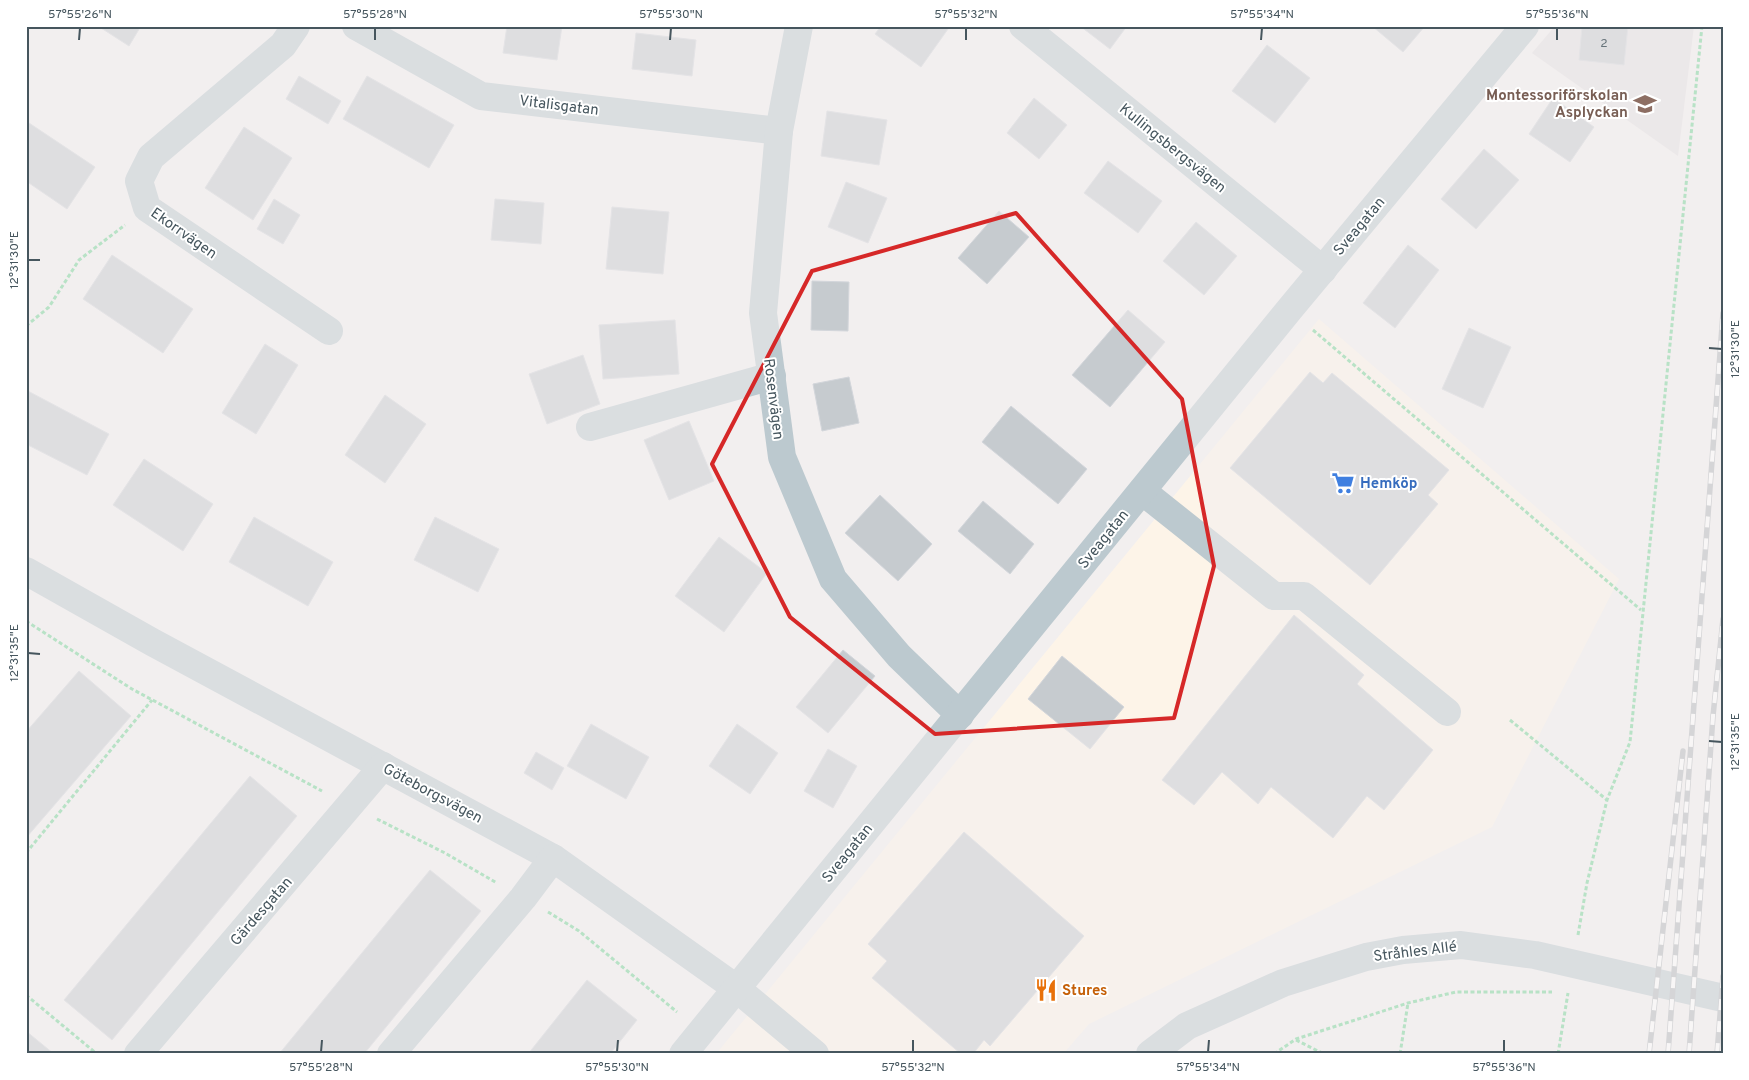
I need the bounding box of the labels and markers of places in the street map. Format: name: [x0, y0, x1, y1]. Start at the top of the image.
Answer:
place label: Montessoriförskolan Asplyckan: [1486, 87, 1628, 123]
school or university icon: Montessoriförskolan Asplyckan: [1632, 91, 1658, 117]
supermarket icon: Hemköp: [1330, 470, 1356, 496]
place label: Hemköp: [1360, 475, 1417, 494]
restaurant icon: Stures: [1033, 977, 1059, 1003]
place label: Stures: [1062, 982, 1108, 1001]

